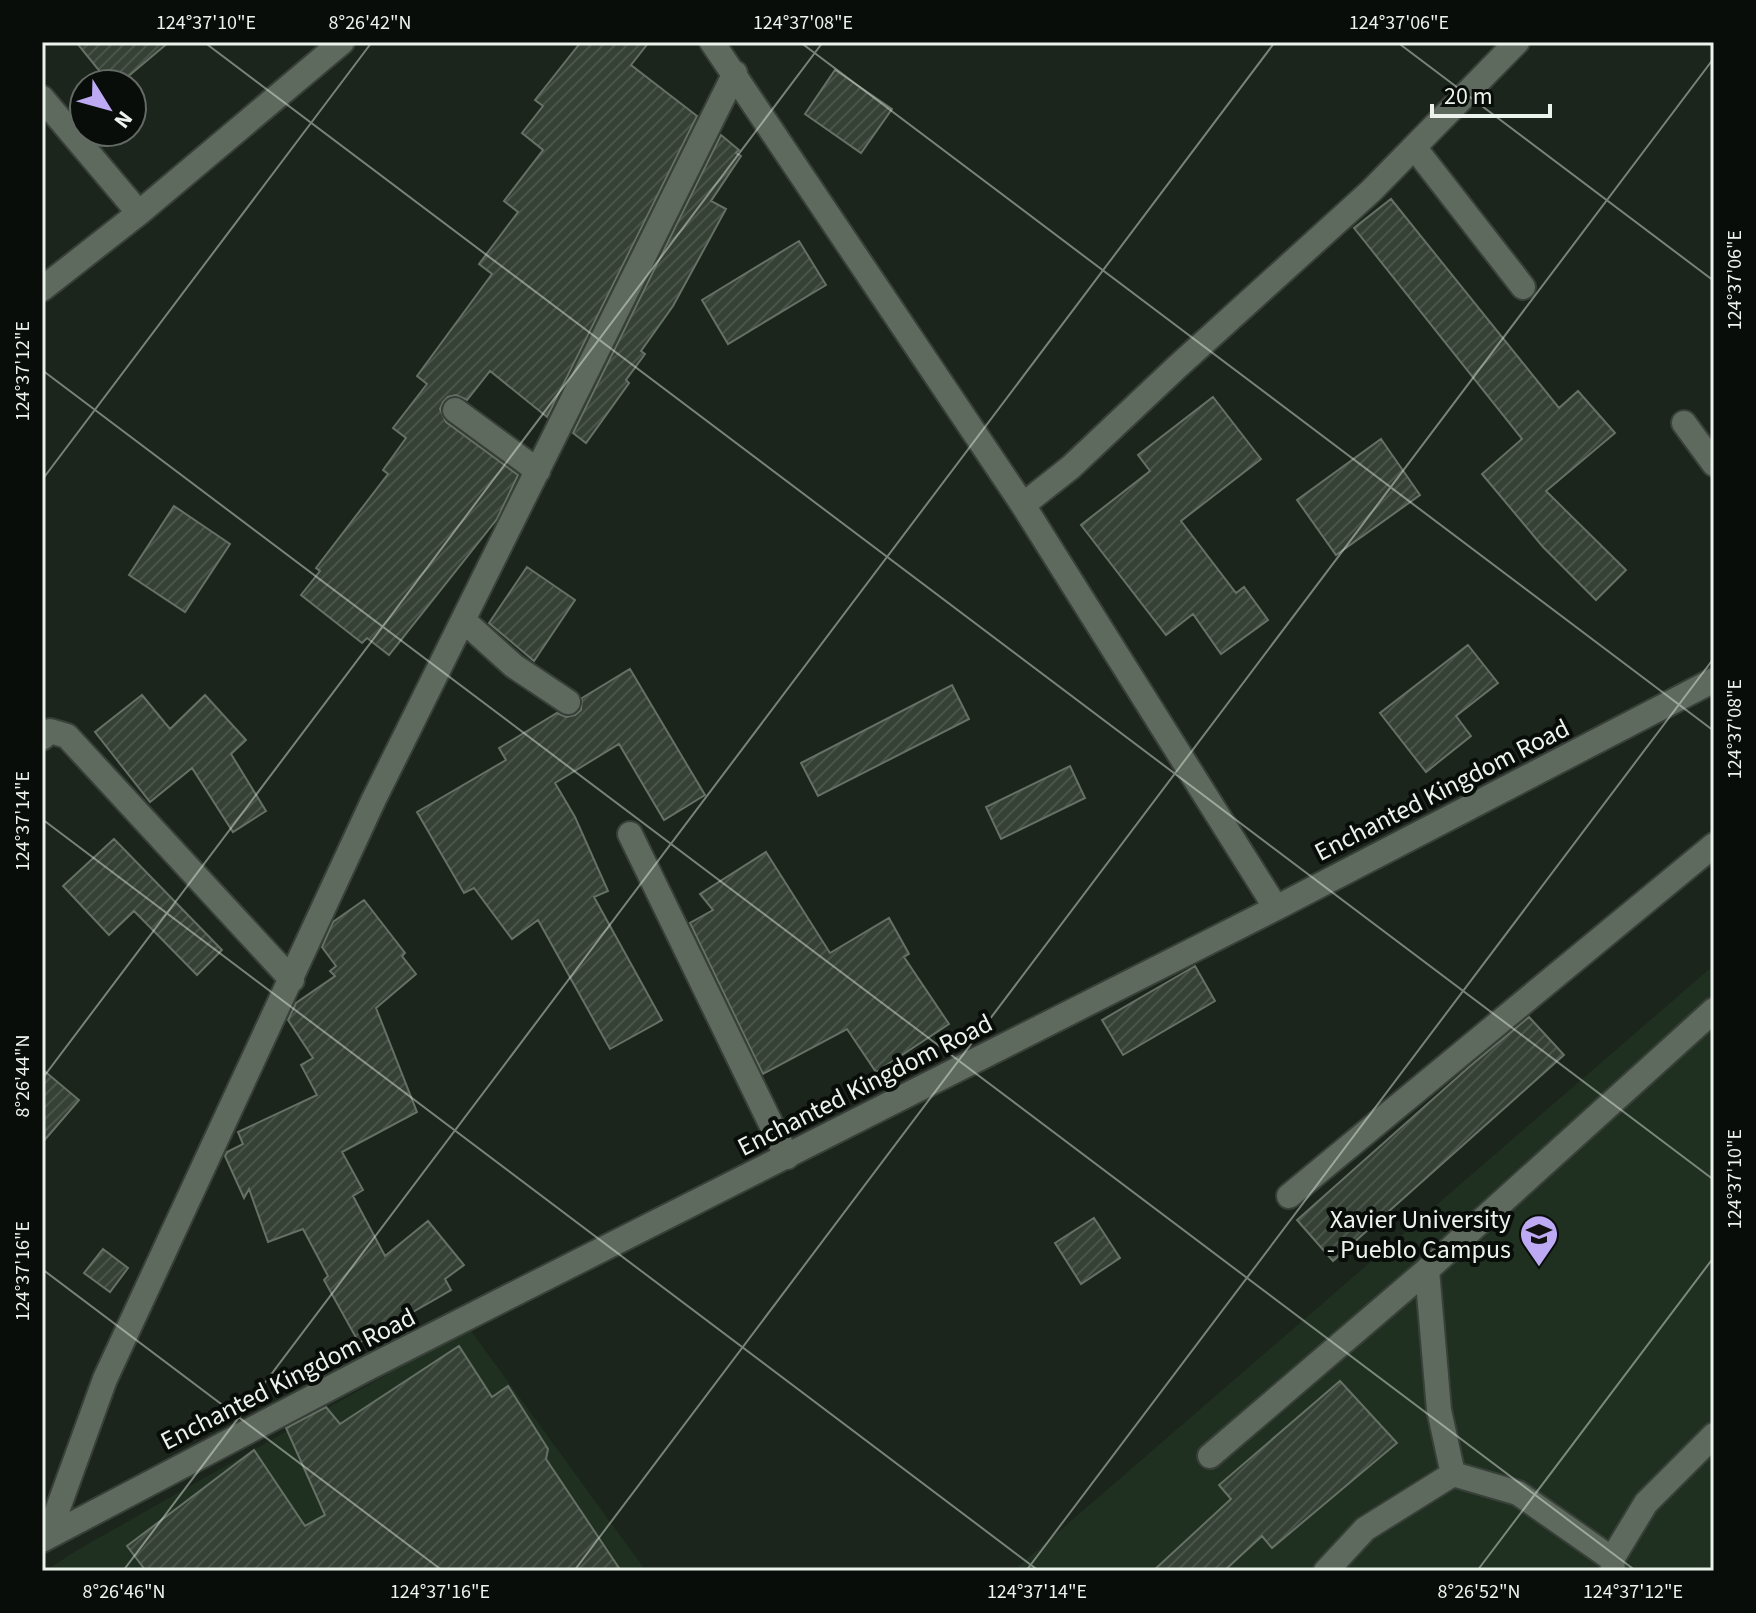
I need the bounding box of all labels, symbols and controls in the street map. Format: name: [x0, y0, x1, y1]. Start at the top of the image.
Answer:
text: 124°37'10"E: [156, 9, 256, 37]
text: 8°26'42"N: [329, 9, 411, 37]
text: 124°37'08"E: [753, 9, 853, 37]
text: 124°37'06"E: [1349, 9, 1449, 37]
north arrow: [68, 68, 148, 148]
scale bar: [1432, 68, 1550, 118]
text: 20 m: [1444, 79, 1493, 114]
text: N: [106, 104, 140, 135]
text: 124°37'06"E: [1721, 230, 1749, 330]
text: 124°37'12"E: [9, 321, 37, 421]
text: 124°37'08"E: [1721, 679, 1749, 779]
street label: Enchanted Kingdom Road: [1308, 710, 1576, 870]
text: 124°37'14"E: [9, 771, 37, 871]
street label: Enchanted Kingdom Road: [731, 1005, 999, 1165]
text: 8°26'44"N: [9, 1035, 37, 1117]
text: 124°37'10"E: [1721, 1129, 1749, 1229]
place label: Xavier University - Pueblo Campus: [1327, 1201, 1511, 1268]
school or university icon: Xavier University - Pueblo Campus: [1518, 1213, 1560, 1268]
text: 124°37'16"E: [9, 1221, 37, 1321]
street label: Enchanted Kingdom Road: [154, 1299, 422, 1459]
text: 8°26'46"N: [83, 1578, 165, 1606]
text: 124°37'16"E: [390, 1578, 490, 1606]
text: 124°37'14"E: [987, 1578, 1087, 1606]
text: 8°26'52"N: [1438, 1578, 1520, 1606]
text: 124°37'12"E: [1583, 1578, 1683, 1606]

